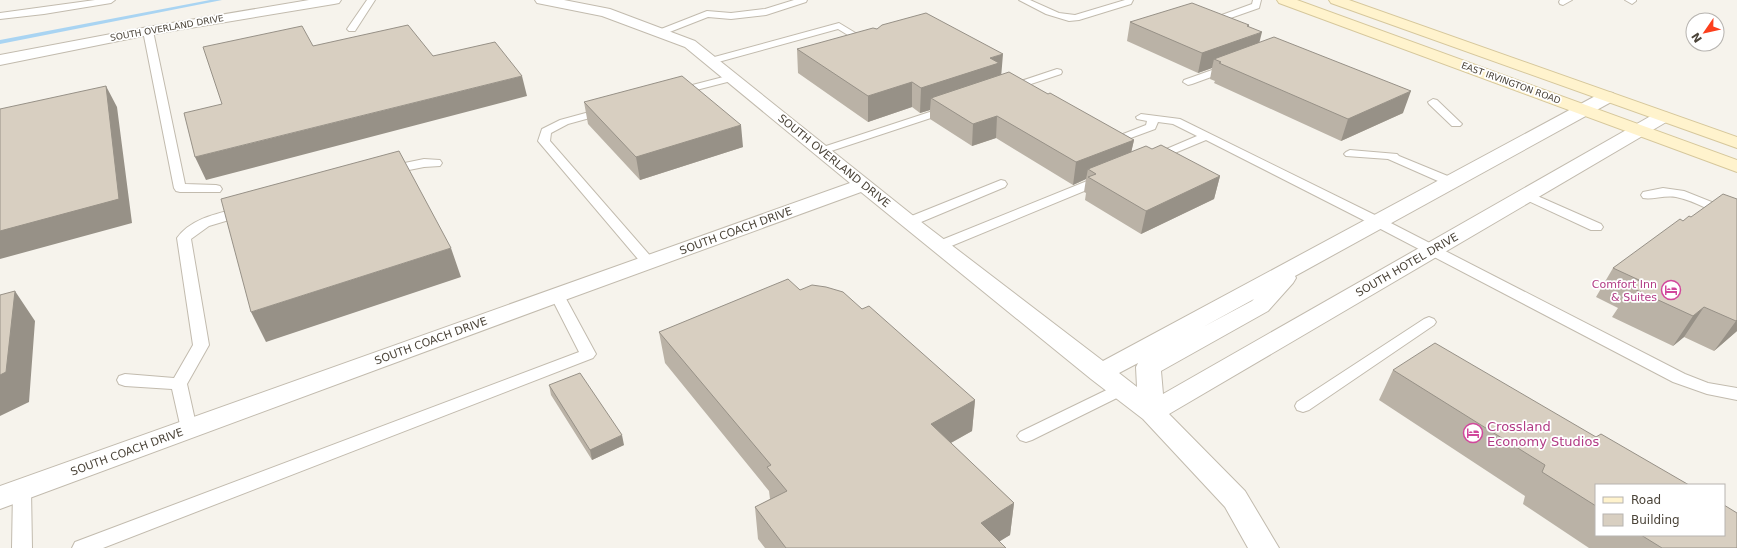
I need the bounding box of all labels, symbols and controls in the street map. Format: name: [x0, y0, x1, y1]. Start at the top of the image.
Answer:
north arrow: [1685, 12, 1725, 52]
street label: SOUTH OVERLAND DRIVE: [109, 13, 225, 43]
text: N: [1689, 30, 1705, 45]
street label: EAST IRVINGTON ROAD: [1460, 60, 1562, 106]
street label: SOUTH OVERLAND DRIVE: [775, 112, 893, 210]
street label: SOUTH COACH DRIVE: [678, 205, 794, 257]
street label: SOUTH HOTEL DRIVE: [1353, 230, 1461, 300]
place label: Comfort Inn & Suites: [1592, 278, 1657, 304]
hotel icon: Comfort Inn & Suites: [1660, 279, 1682, 301]
street label: SOUTH COACH DRIVE: [373, 315, 489, 367]
place label: Crossland Economy Studios: [1487, 419, 1599, 449]
hotel icon: Crossland Economy Studios: [1462, 422, 1484, 444]
street label: SOUTH COACH DRIVE: [69, 426, 185, 478]
legend: [1595, 484, 1725, 536]
text: Road: [1631, 493, 1661, 507]
text: Building: [1631, 513, 1680, 527]

